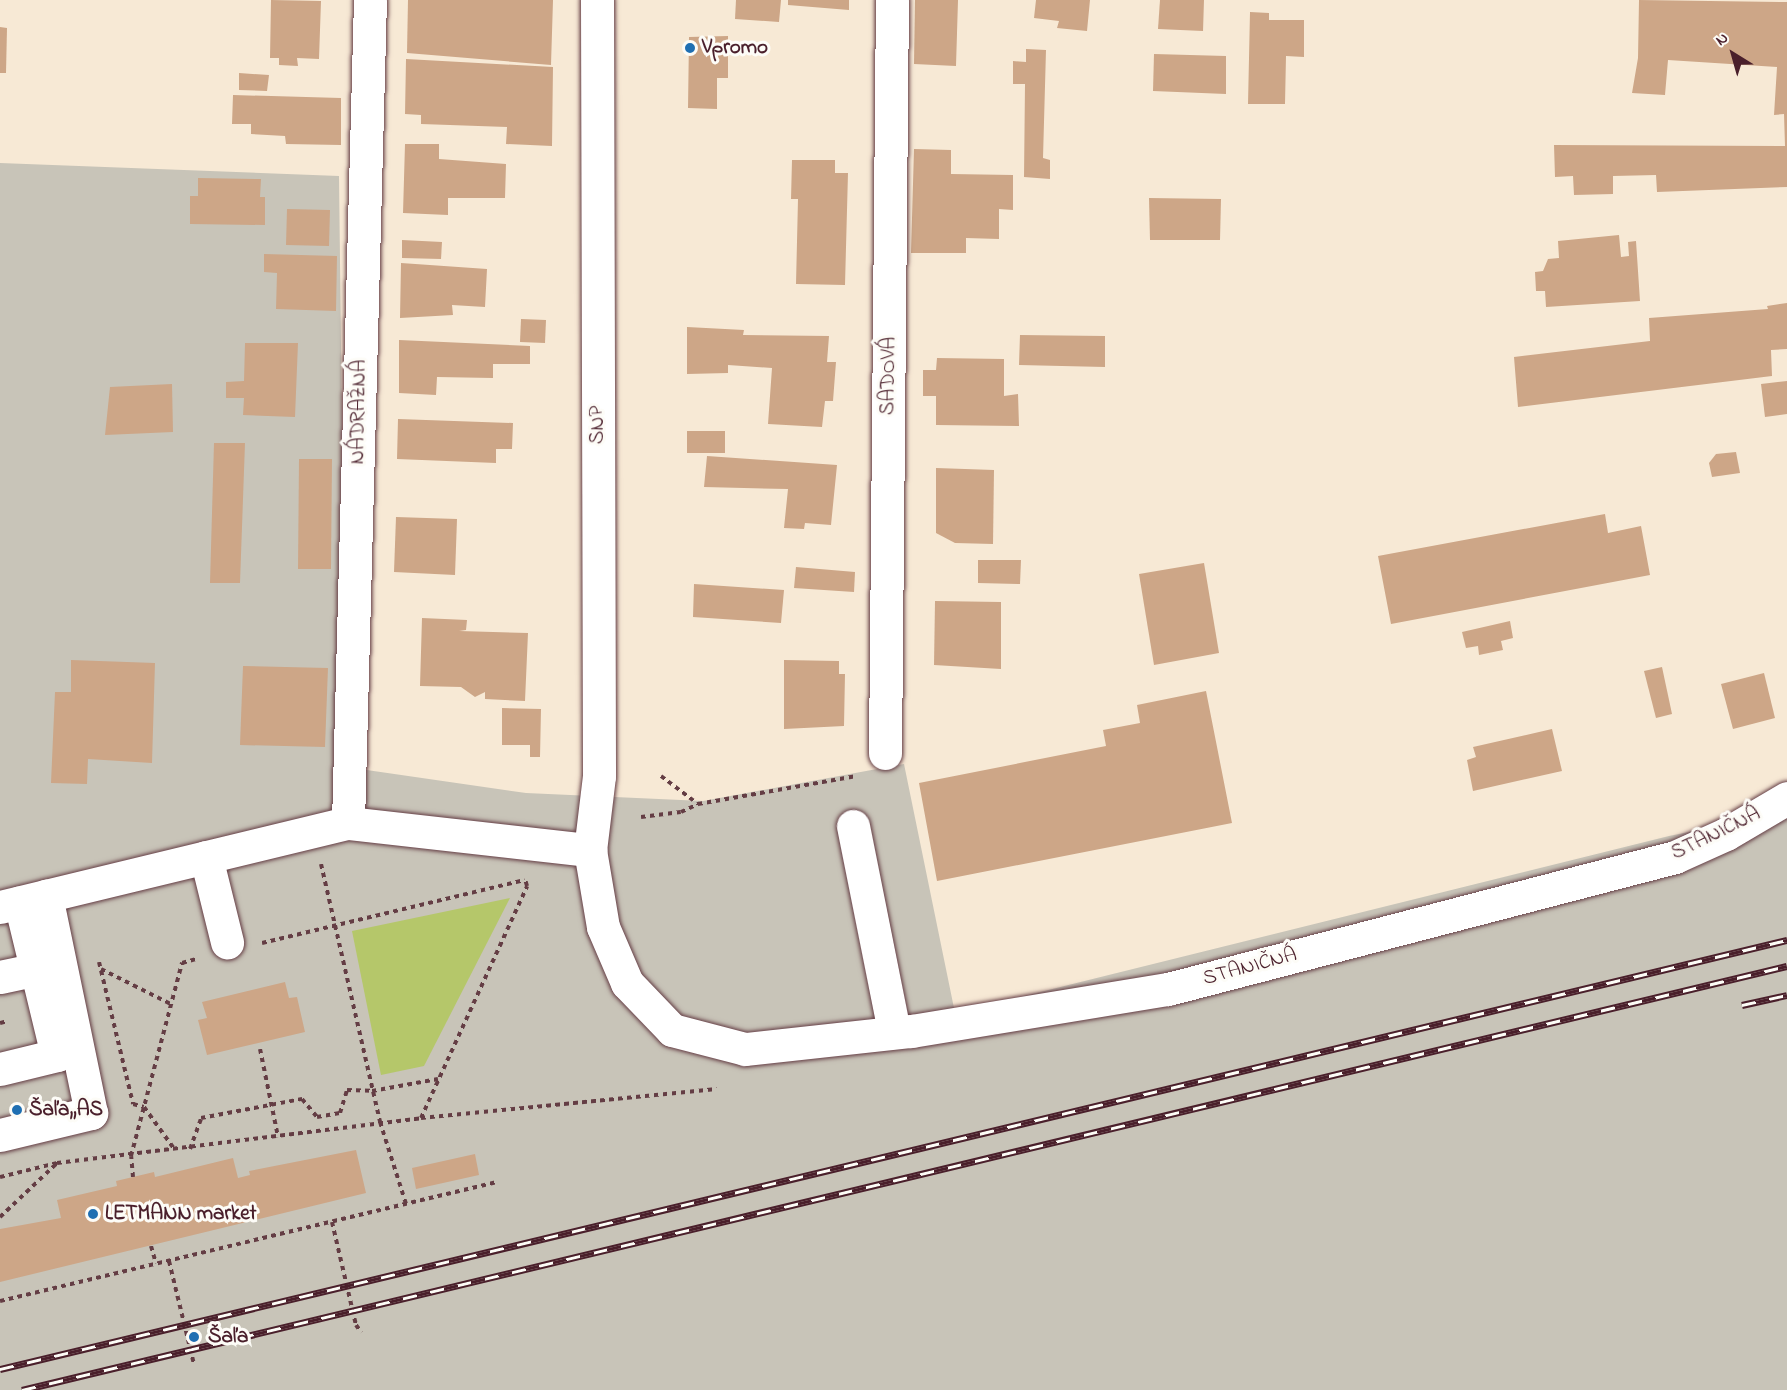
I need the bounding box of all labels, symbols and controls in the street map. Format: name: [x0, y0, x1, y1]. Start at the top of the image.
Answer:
north arrow: [1703, 24, 1763, 84]
text: N: [1711, 27, 1734, 52]
place label: Vpromo: [702, 35, 768, 61]
marker: Vpromo: [683, 41, 697, 55]
street label: SADOVÁ: [876, 337, 902, 415]
street label: NÁDRAŽNÁ: [345, 359, 373, 465]
street label: SNP: [585, 406, 611, 444]
street label: STANIČNÁ: [1667, 802, 1765, 866]
street label: STANIČNÁ: [1200, 942, 1300, 992]
place label: Šaľa,,AS: [29, 1097, 103, 1123]
marker: Šaľa,,AS: [10, 1103, 24, 1117]
place label: LETMANN market: [105, 1201, 257, 1227]
marker: LETMANN market: [86, 1207, 100, 1221]
place label: Šaľa: [208, 1324, 248, 1350]
marker: Šaľa: [185, 1328, 203, 1346]

